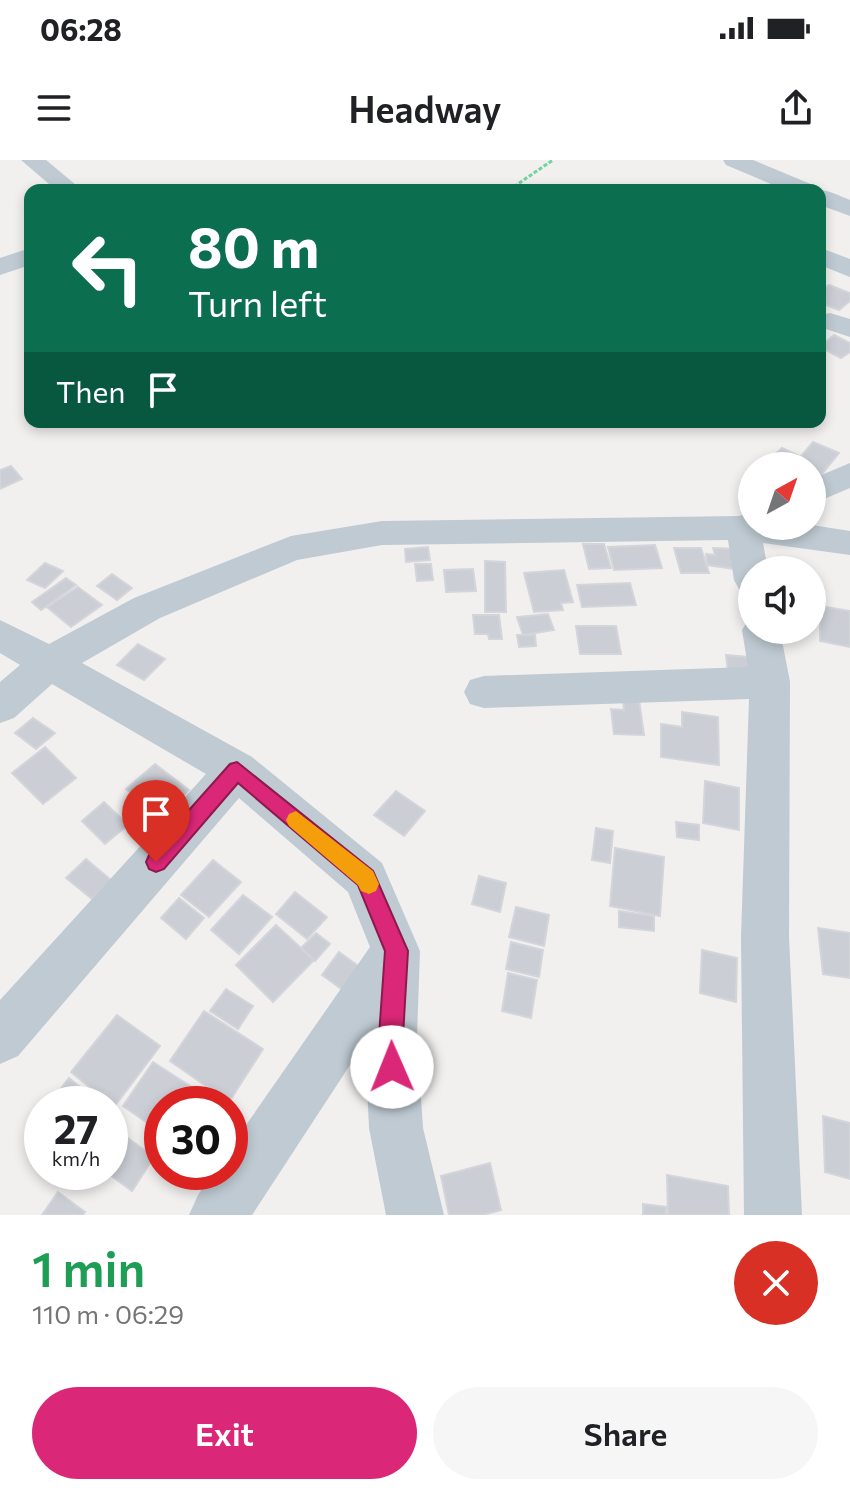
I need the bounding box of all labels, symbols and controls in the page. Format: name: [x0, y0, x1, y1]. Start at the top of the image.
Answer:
text: 06:28: [40, 10, 122, 47]
icon: menu: [32, 86, 76, 130]
text: Headway: [348, 86, 502, 130]
icon: share: [774, 86, 818, 130]
text: 80 m: [188, 211, 319, 280]
icon: left: [56, 216, 160, 320]
text: Turn left: [188, 280, 327, 324]
icon: arrive: [141, 368, 185, 412]
text: Then: [56, 372, 125, 409]
north arrow: [738, 452, 826, 540]
map controls: [738, 452, 826, 644]
button: sound: [738, 556, 826, 644]
pin: [122, 780, 190, 862]
icon: arrive: [134, 792, 178, 836]
position arrow: [350, 1025, 434, 1109]
speed limit sign: 30: [144, 1086, 248, 1190]
text: 27: [54, 1103, 98, 1152]
text: km/h: [52, 1146, 100, 1170]
text: 1 min: [32, 1238, 145, 1297]
button: close: [734, 1241, 818, 1325]
text: 110 m · 06:29: [32, 1298, 184, 1329]
button: Exit: [32, 1387, 417, 1479]
button: Share: [433, 1387, 818, 1479]

